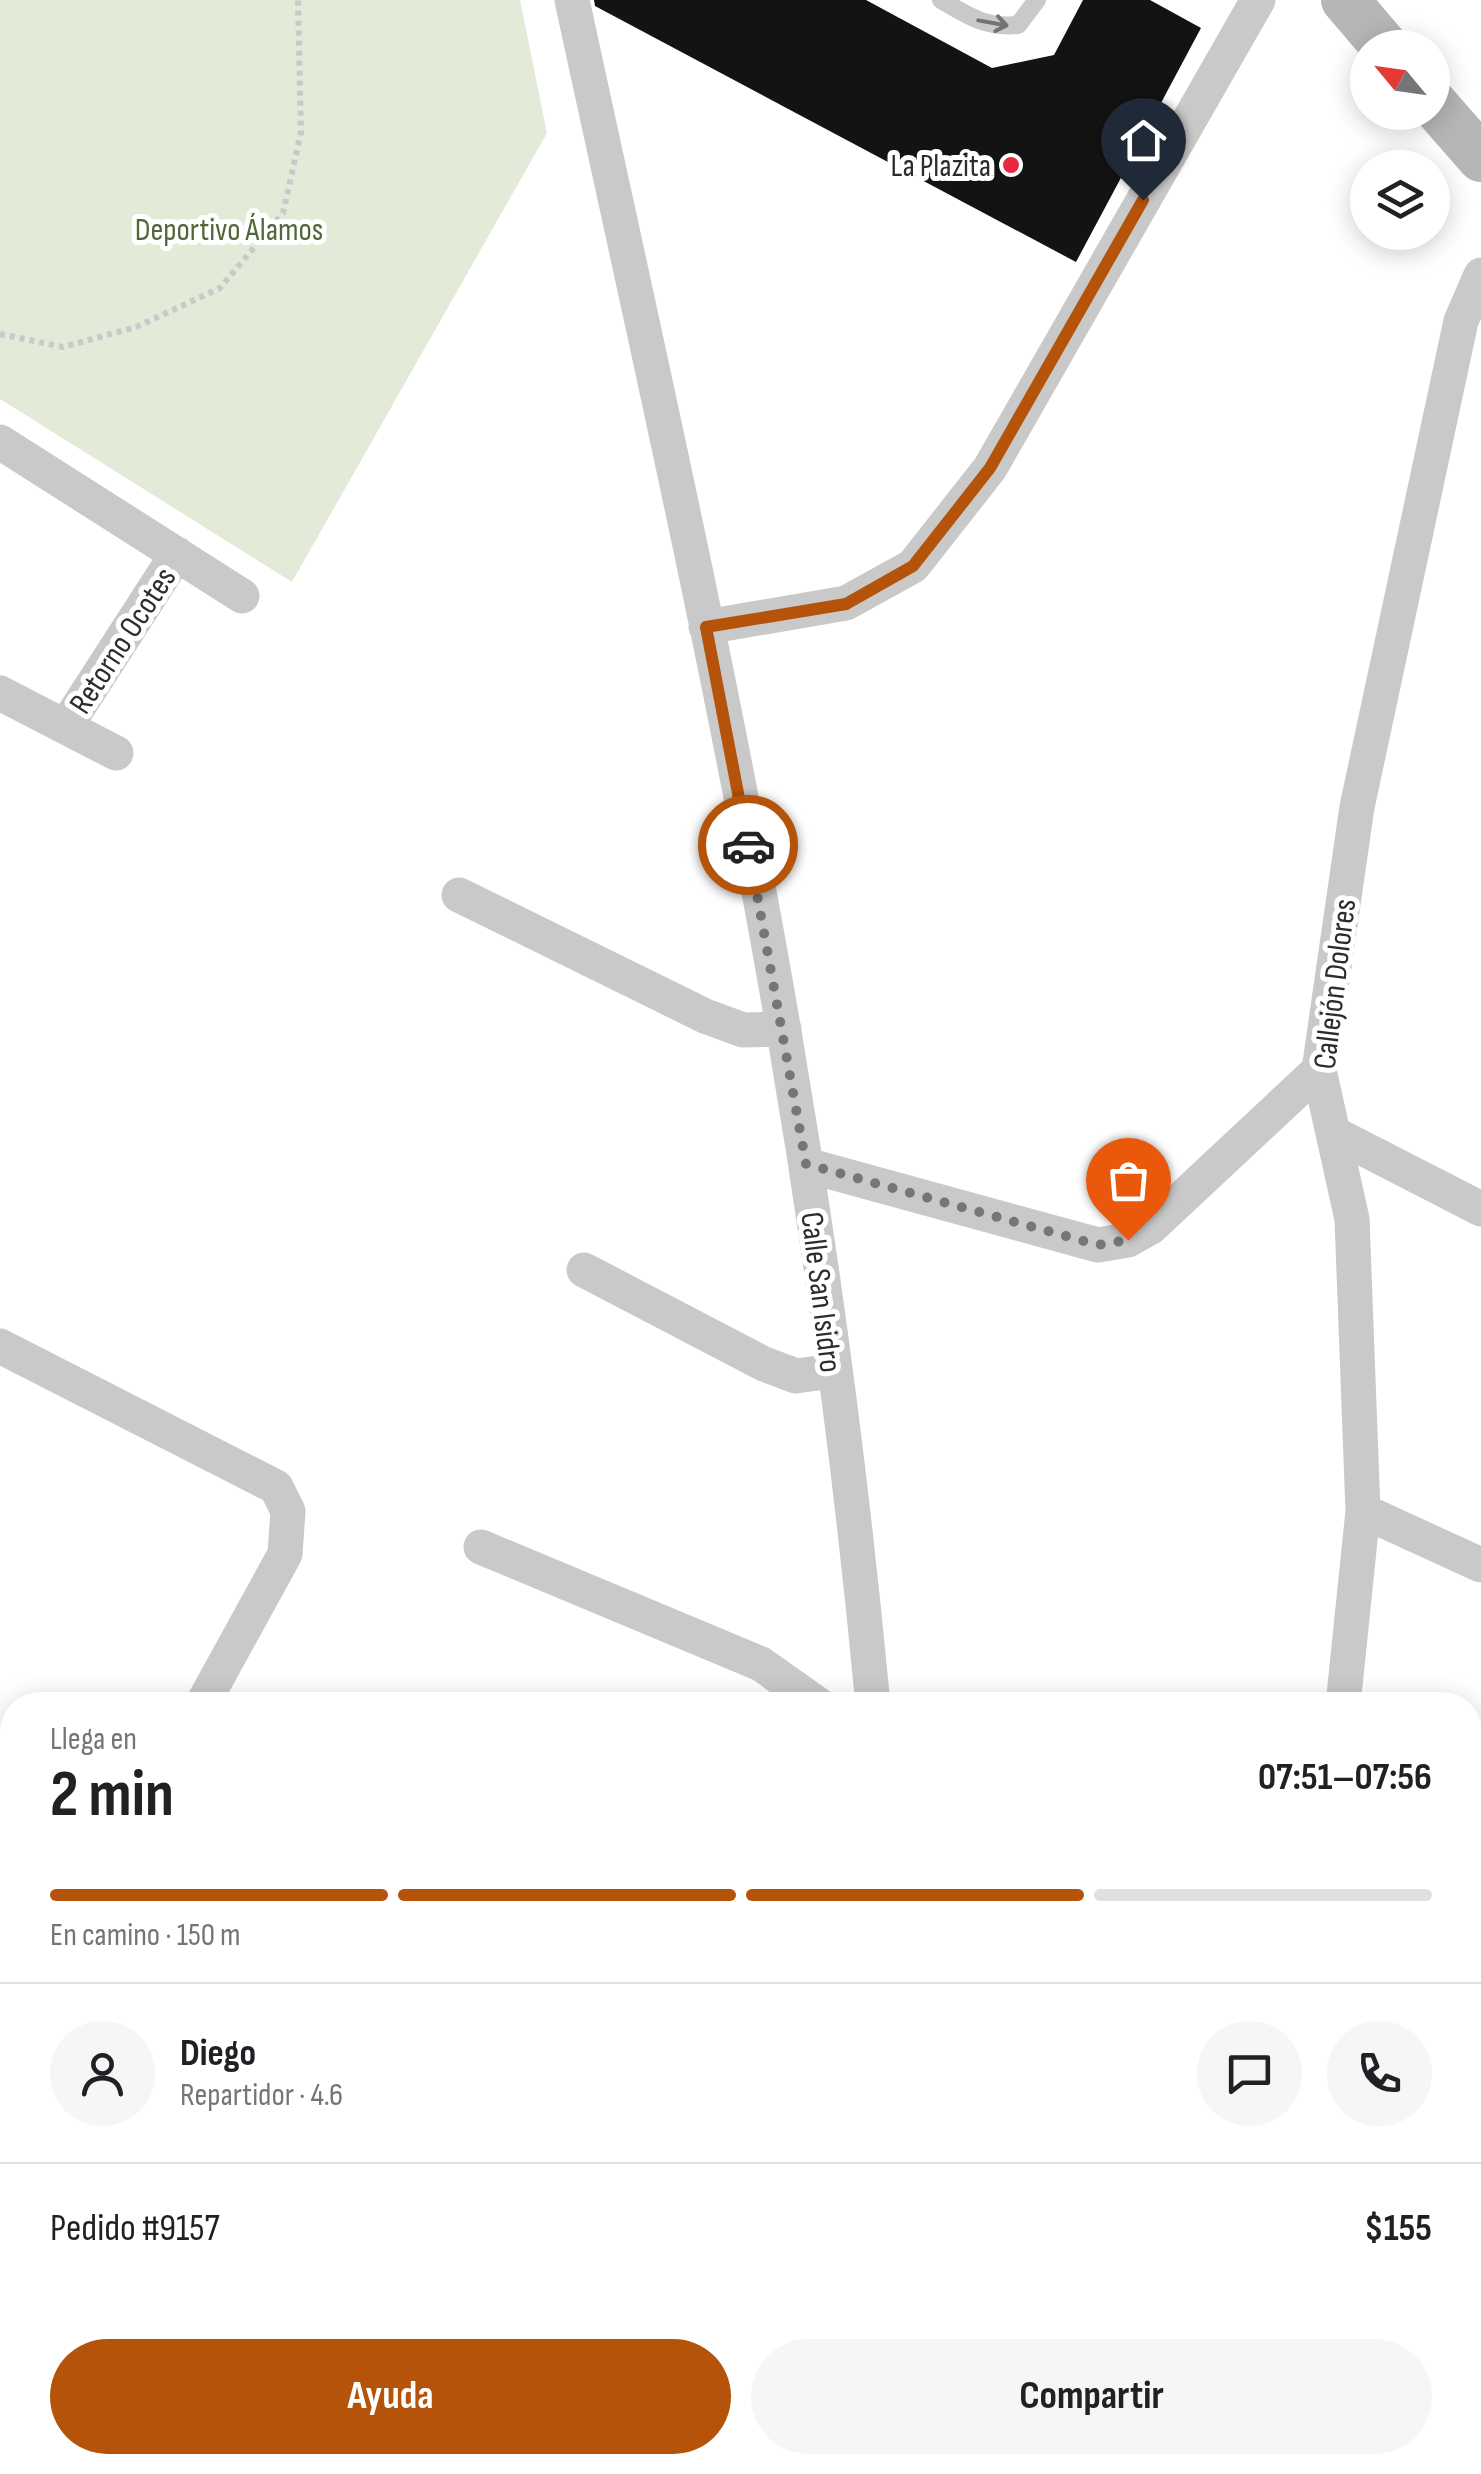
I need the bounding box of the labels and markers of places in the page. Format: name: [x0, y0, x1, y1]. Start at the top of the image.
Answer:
pin: [1101, 98, 1186, 201]
place label: La Plazita: [891, 147, 991, 186]
marker: La Plazita: [1000, 154, 1022, 176]
pin: [1086, 1138, 1171, 1241]

